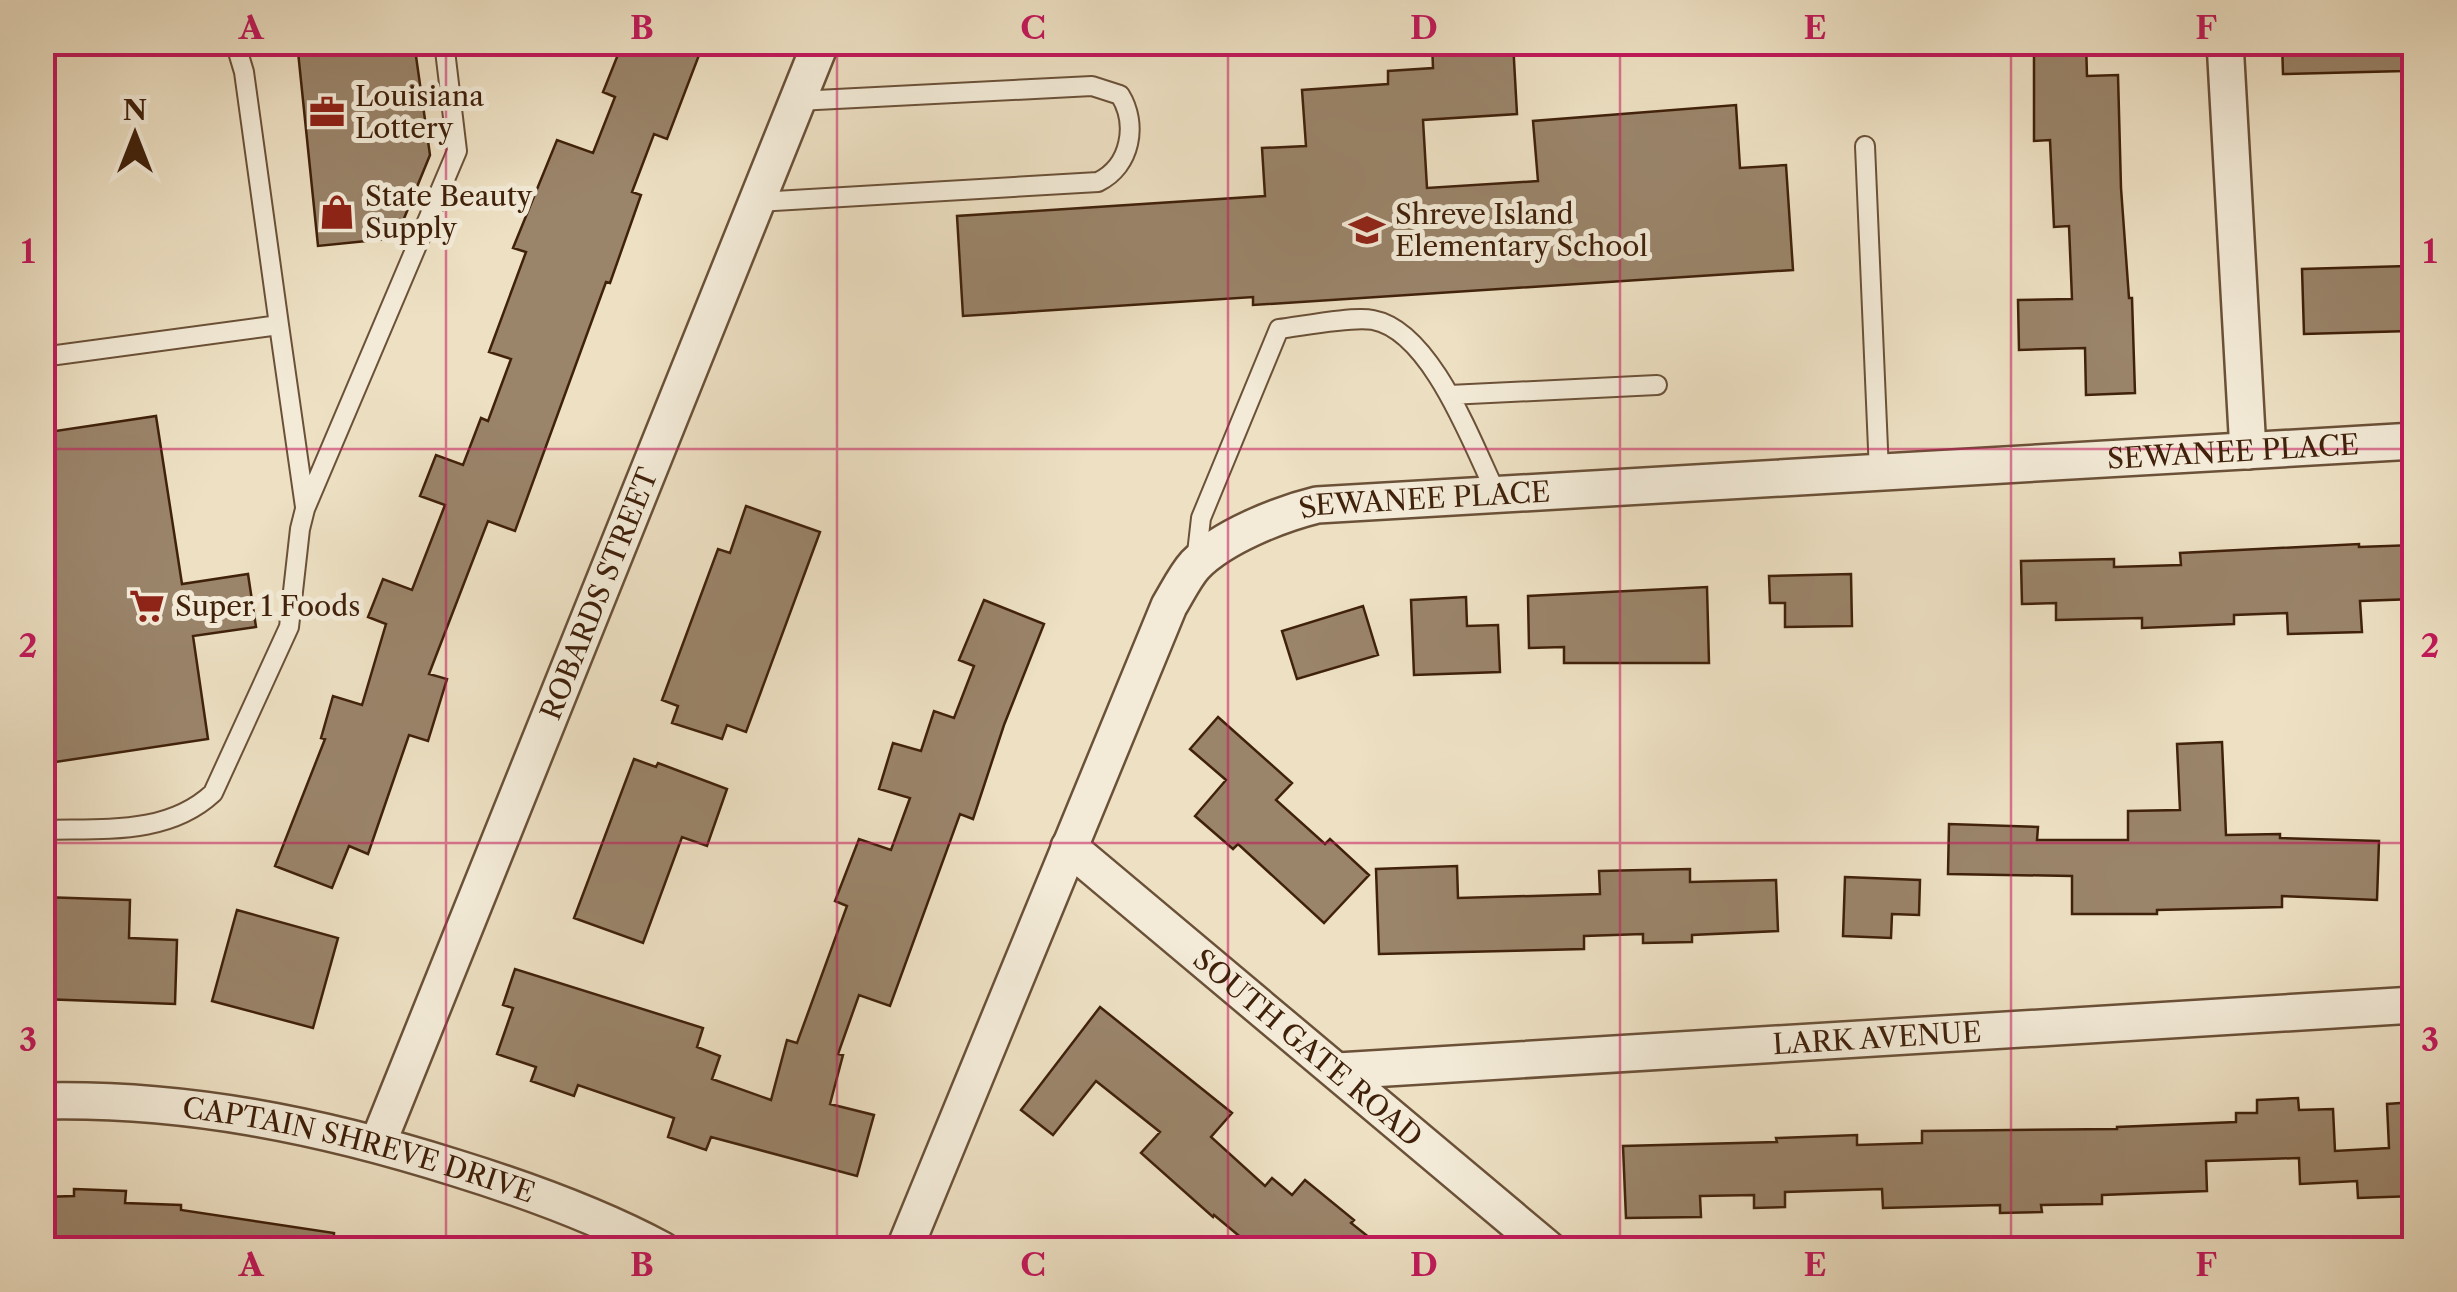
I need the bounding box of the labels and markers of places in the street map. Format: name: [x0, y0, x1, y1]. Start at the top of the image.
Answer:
place label: Louisiana Lottery: [355, 79, 484, 145]
office icon: Louisiana Lottery: [308, 93, 346, 131]
place label: State Beauty Supply: [365, 179, 533, 245]
shop icon: State Beauty Supply: [318, 193, 356, 231]
place label: Shreve Island Elementary School: [1395, 197, 1648, 263]
school or university icon: Shreve Island Elementary School: [1348, 211, 1386, 249]
supermarket icon: Super 1 Foods: [128, 587, 166, 625]
place label: Super 1 Foods: [175, 589, 361, 623]

